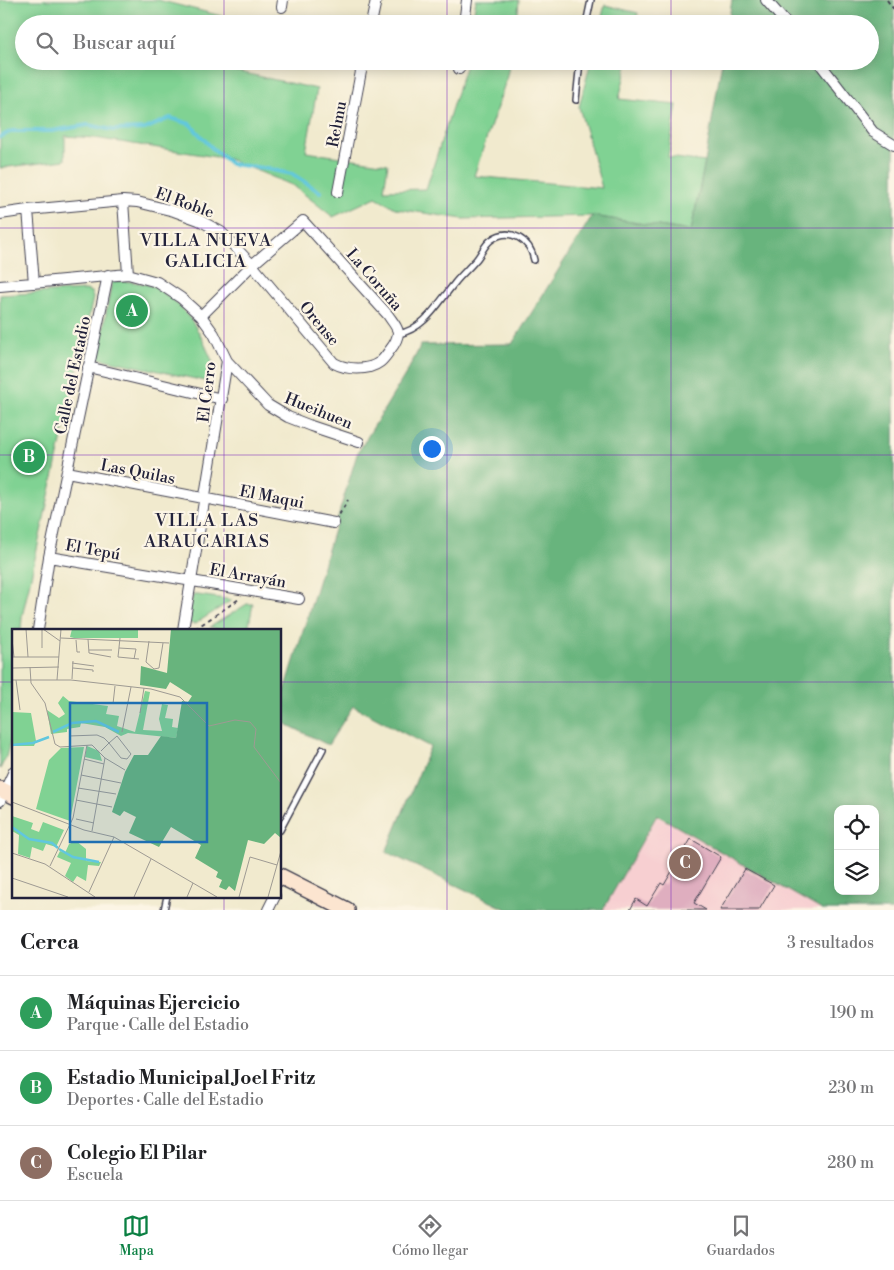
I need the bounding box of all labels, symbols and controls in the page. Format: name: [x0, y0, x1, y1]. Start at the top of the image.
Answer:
search box: [15, 15, 879, 70]
icon: search: [33, 29, 61, 57]
text: Buscar aquí: [73, 31, 175, 55]
street label: Relmu: [323, 99, 351, 149]
street label: El Roble: [153, 183, 217, 223]
district label: VILLA NUEVA GALICIA: [139, 229, 272, 273]
street label: La Coruña: [342, 244, 407, 316]
pin: A: [116, 292, 148, 330]
street label: Orense: [295, 297, 344, 350]
street label: Calle del Estadio: [51, 314, 95, 436]
street label: El Cerro: [193, 361, 221, 424]
street label: Hueihuen: [282, 388, 356, 434]
your location: [419, 436, 445, 462]
pin: B: [13, 438, 45, 476]
street label: Las Quilas: [99, 455, 177, 489]
street label: El Maqui: [238, 481, 306, 513]
district label: VILLA LAS ARAUCARIAS: [143, 509, 270, 553]
street label: El Tepú: [64, 535, 122, 565]
street label: El Arrayán: [208, 559, 288, 593]
inset map: [12, 629, 281, 898]
map controls: [834, 805, 879, 895]
button: locate: [834, 805, 879, 850]
pin: C: [669, 844, 701, 882]
button: layers: [834, 850, 879, 895]
text: Cerca: [20, 930, 79, 956]
text: 3 resultados: [787, 933, 874, 953]
text: Máquinas Ejercicio: [67, 991, 240, 1015]
text: A: [30, 1003, 42, 1023]
text: 190 m: [830, 1003, 874, 1023]
text: Parque · Calle del Estadio: [67, 1015, 249, 1035]
text: Estadio Municipal Joel Fritz: [67, 1066, 315, 1090]
text: B: [30, 1078, 42, 1098]
text: 230 m: [828, 1078, 874, 1098]
text: Deportes · Calle del Estadio: [67, 1090, 264, 1110]
text: Colegio El Pilar: [67, 1141, 207, 1165]
text: C: [30, 1153, 42, 1173]
text: 280 m: [827, 1153, 874, 1173]
text: Escuela: [67, 1165, 123, 1185]
tab: Mapa: [119, 1212, 154, 1260]
tab: Cómo llegar: [392, 1212, 468, 1260]
tab: Guardados: [707, 1212, 775, 1260]

